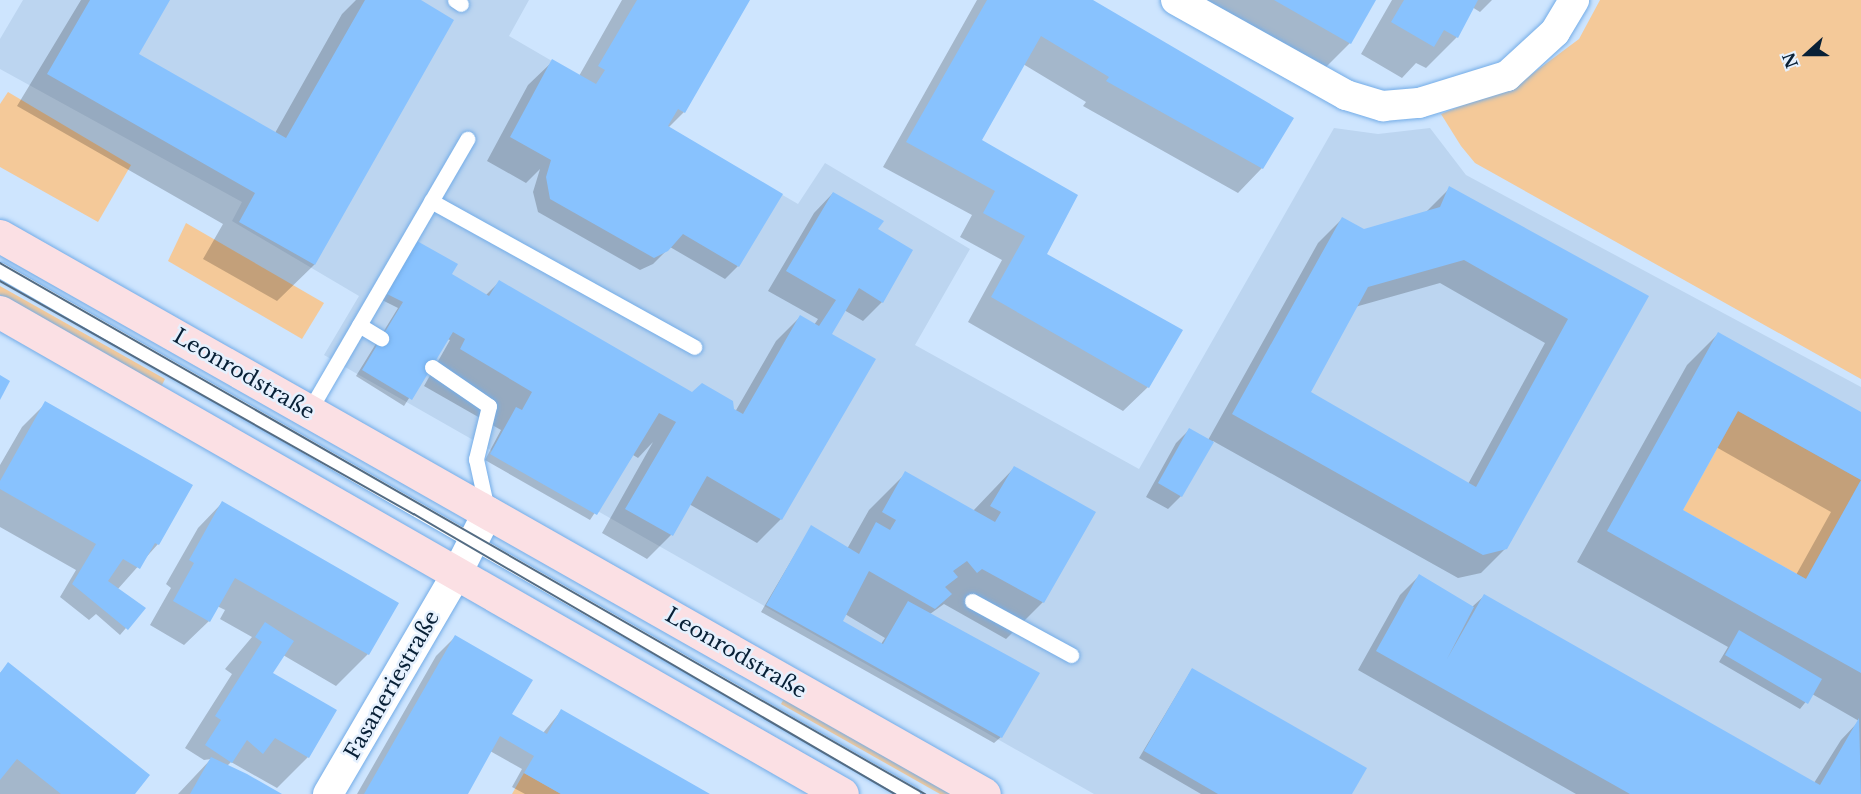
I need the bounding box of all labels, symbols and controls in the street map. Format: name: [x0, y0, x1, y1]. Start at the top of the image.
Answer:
north arrow: [1777, 24, 1837, 84]
text: N: [1778, 50, 1802, 71]
street label: Leonrodstraße: [169, 323, 319, 425]
street label: Leonrodstraße: [661, 602, 811, 704]
street label: Fasaneriestraße: [339, 606, 445, 764]

